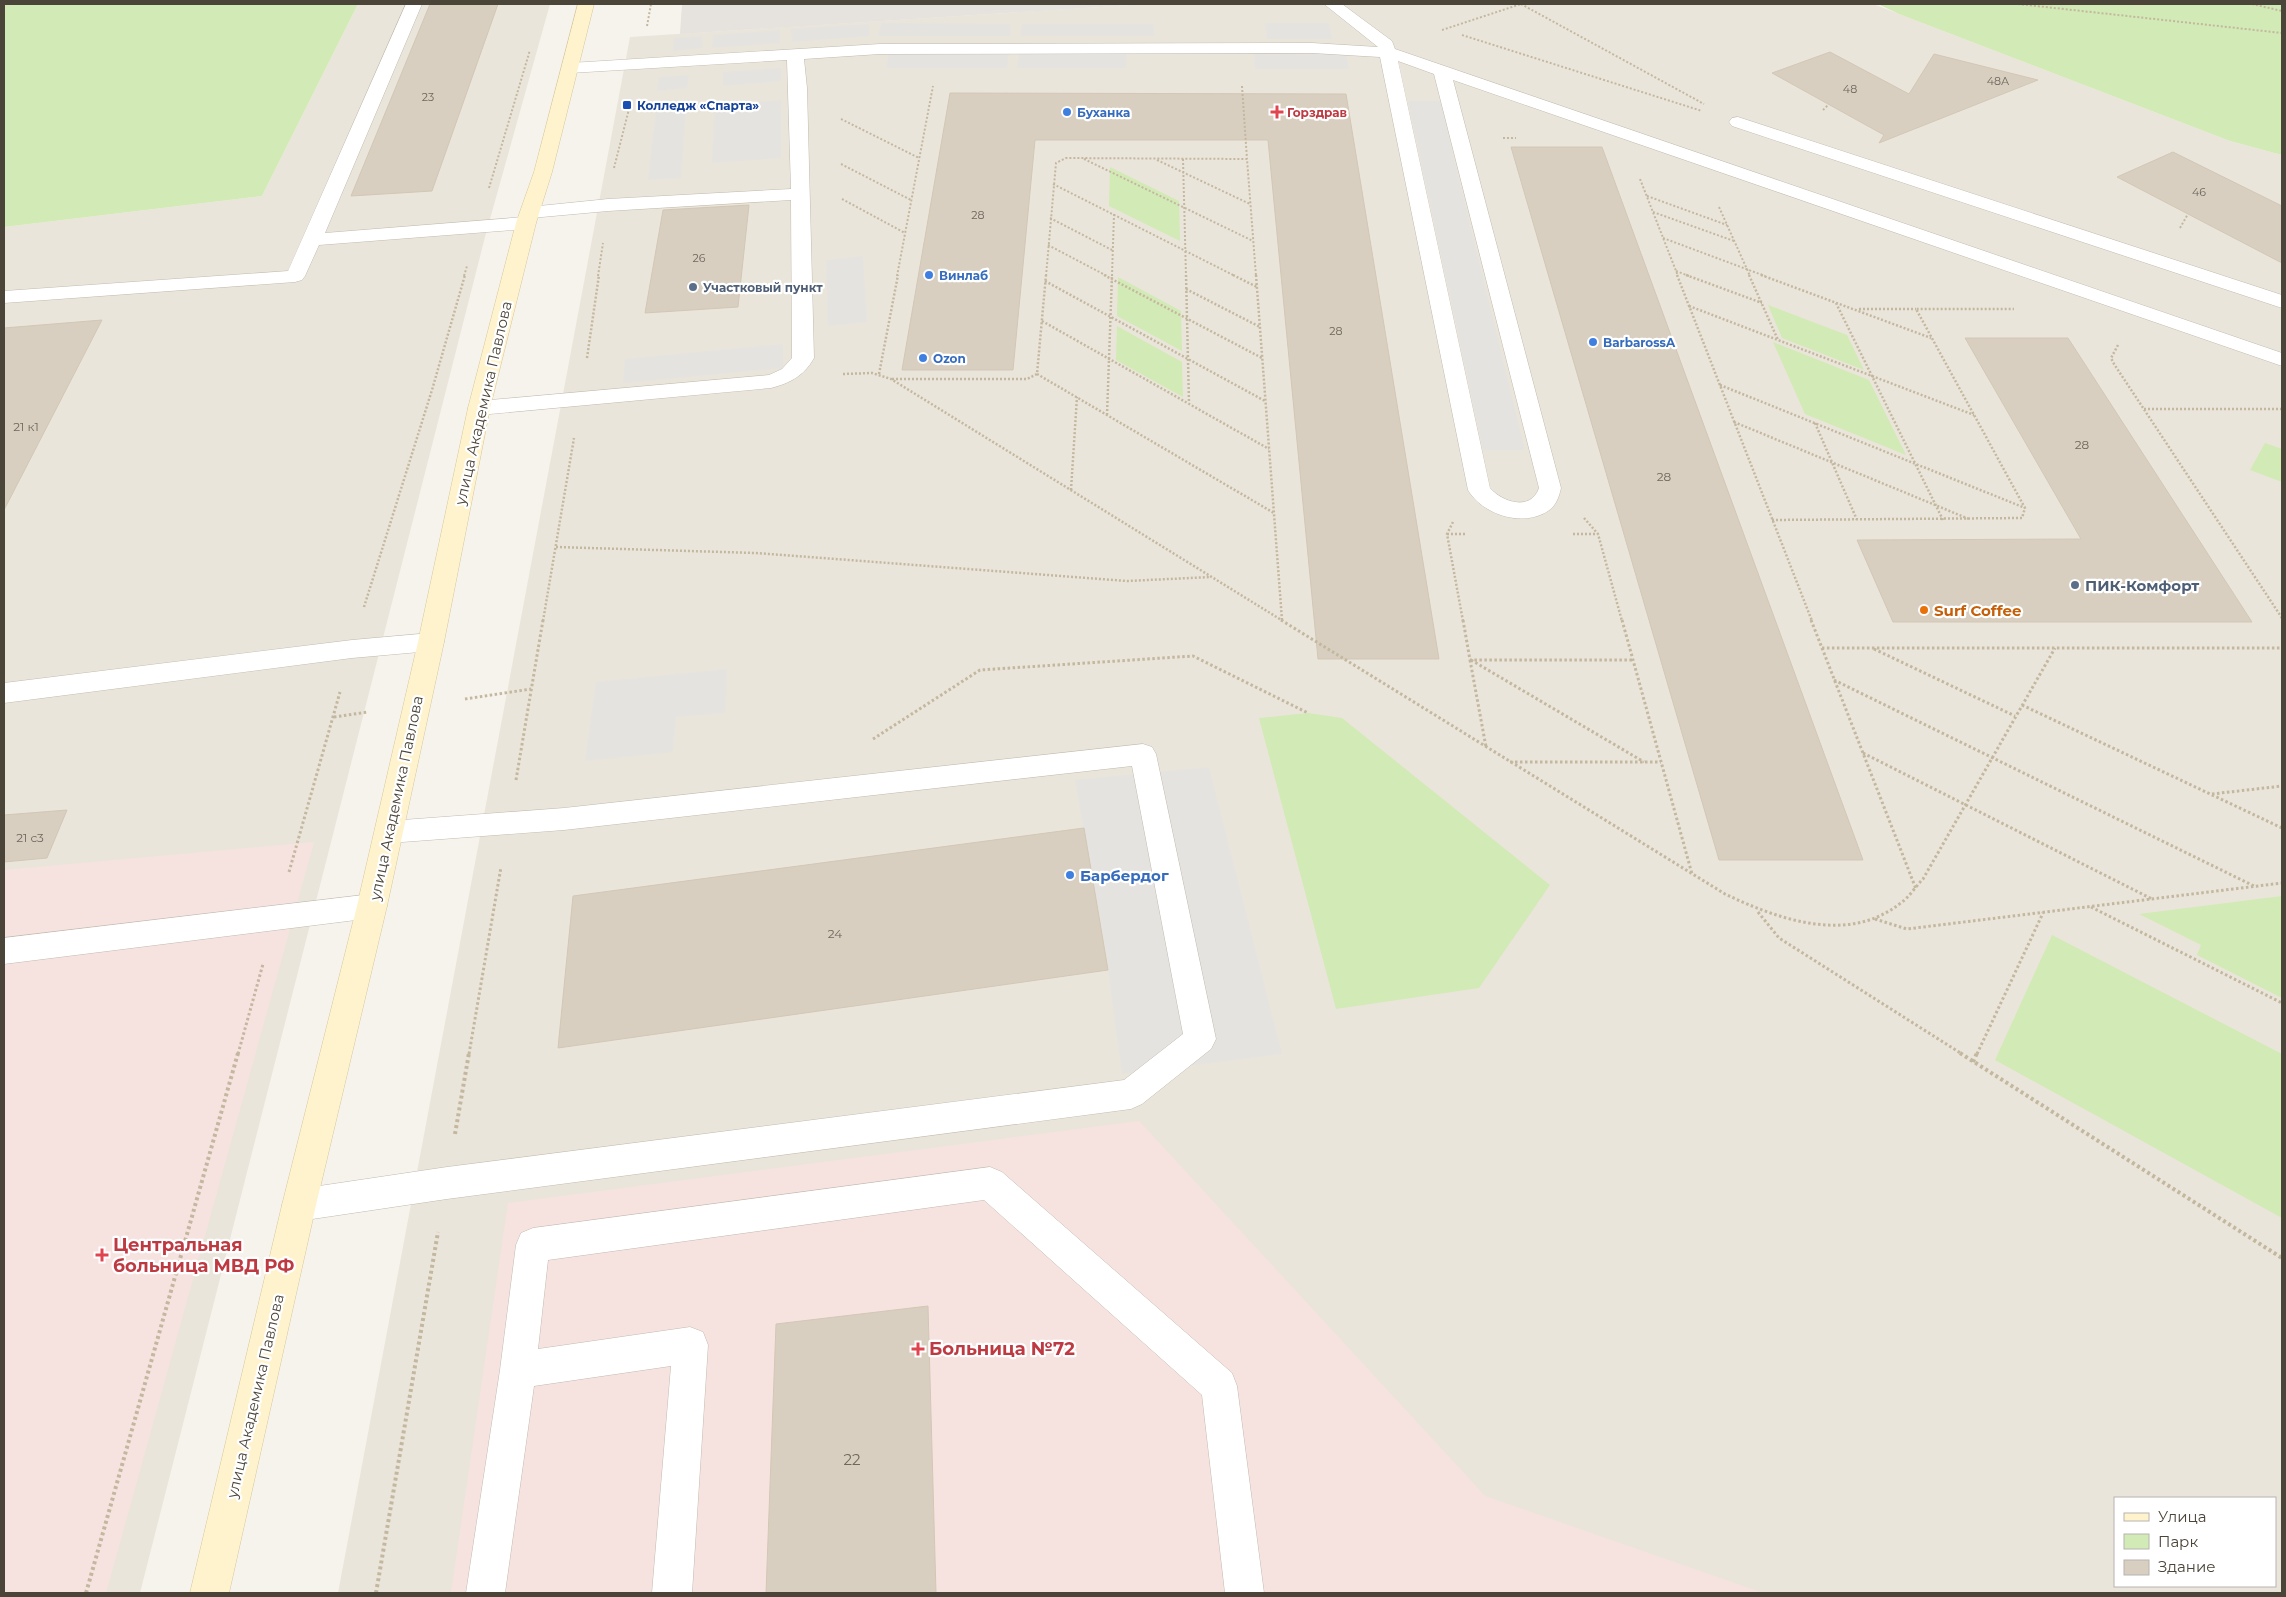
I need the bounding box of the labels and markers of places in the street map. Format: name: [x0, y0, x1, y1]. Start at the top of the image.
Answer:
place label: Колледж «Спарта»: [637, 98, 759, 113]
marker: Колледж «Спарта»: [621, 99, 633, 111]
place label: Буханка: [1077, 105, 1130, 120]
place label: Горздрав: [1287, 105, 1347, 120]
marker: Буханка: [1061, 106, 1073, 118]
marker: Горздрав: [1271, 106, 1283, 118]
place label: Винлаб: [939, 268, 988, 283]
marker: Винлаб: [923, 269, 935, 281]
place label: Участковый пункт: [703, 280, 823, 295]
marker: Участковый пункт: [687, 281, 699, 293]
place label: BarbarossA: [1603, 335, 1676, 350]
marker: BarbarossA: [1587, 336, 1599, 348]
place label: Ozon: [933, 351, 966, 366]
marker: Ozon: [917, 352, 929, 364]
place label: ПИК-Комфорт: [2085, 576, 2199, 595]
marker: ПИК-Комфорт: [2069, 579, 2081, 591]
place label: Surf Coffee: [1934, 601, 2021, 620]
marker: Surf Coffee: [1918, 604, 1930, 616]
place label: Барбердог: [1080, 866, 1169, 885]
marker: Барбердог: [1064, 869, 1076, 881]
place label: Центральная больница МВД РФ: [113, 1234, 294, 1277]
marker: Центральная больница МВД РФ: [95, 1248, 109, 1262]
place label: Больница №72: [929, 1338, 1075, 1360]
marker: Больница №72: [911, 1342, 925, 1356]

